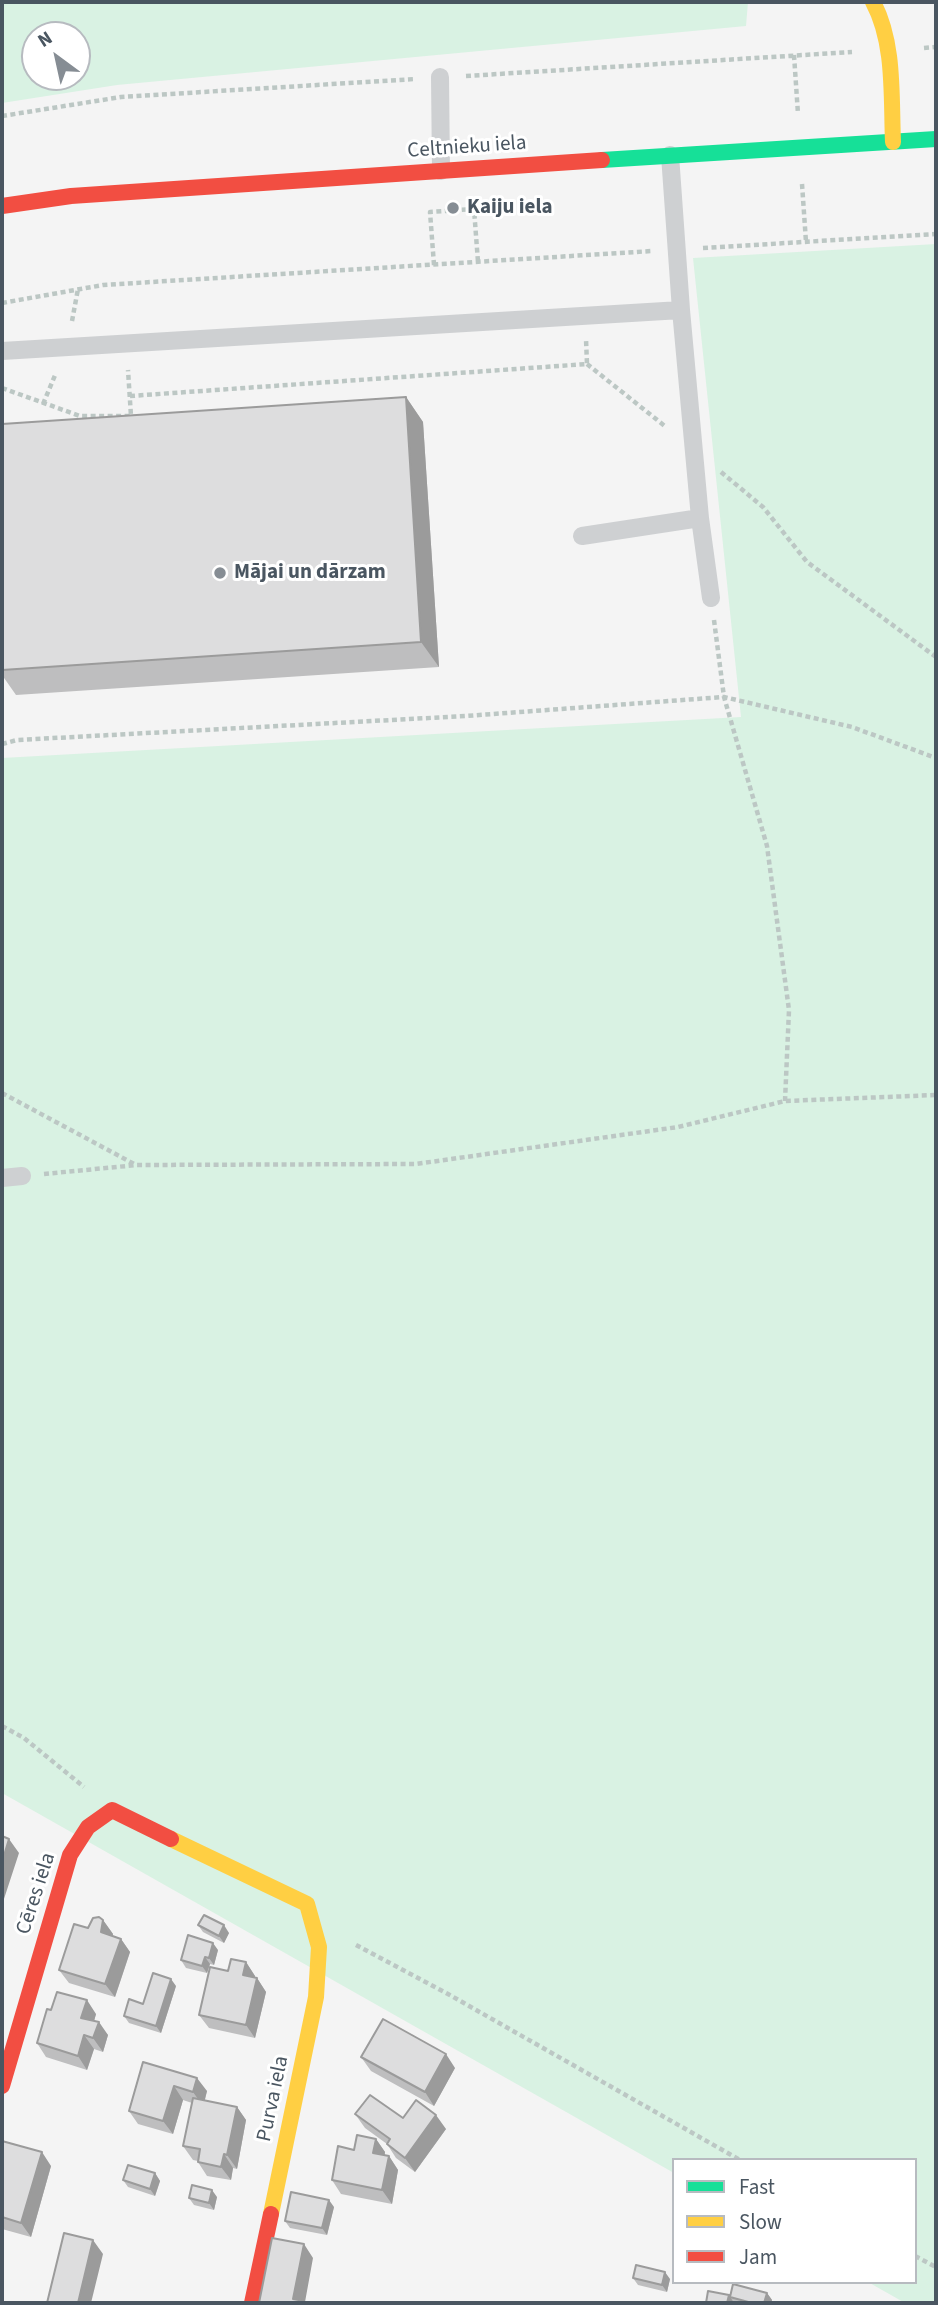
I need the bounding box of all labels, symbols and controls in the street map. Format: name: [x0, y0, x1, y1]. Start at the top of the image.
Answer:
north arrow: [21, 21, 91, 91]
text: N: [33, 25, 58, 54]
street label: Celtnieku iela: [407, 131, 527, 165]
place label: Kaiju iela: [467, 195, 552, 221]
marker: Kaiju iela: [445, 200, 461, 216]
place label: Mājai un dārzam: [234, 560, 386, 586]
marker: Mājai un dārzam: [212, 565, 228, 581]
street label: Cēres iela: [12, 1850, 62, 1938]
street label: Purva iela: [253, 2054, 295, 2144]
legend: [672, 2158, 917, 2284]
text: Fast: [739, 2172, 775, 2202]
text: Slow: [739, 2207, 782, 2237]
text: Jam: [739, 2242, 777, 2272]

